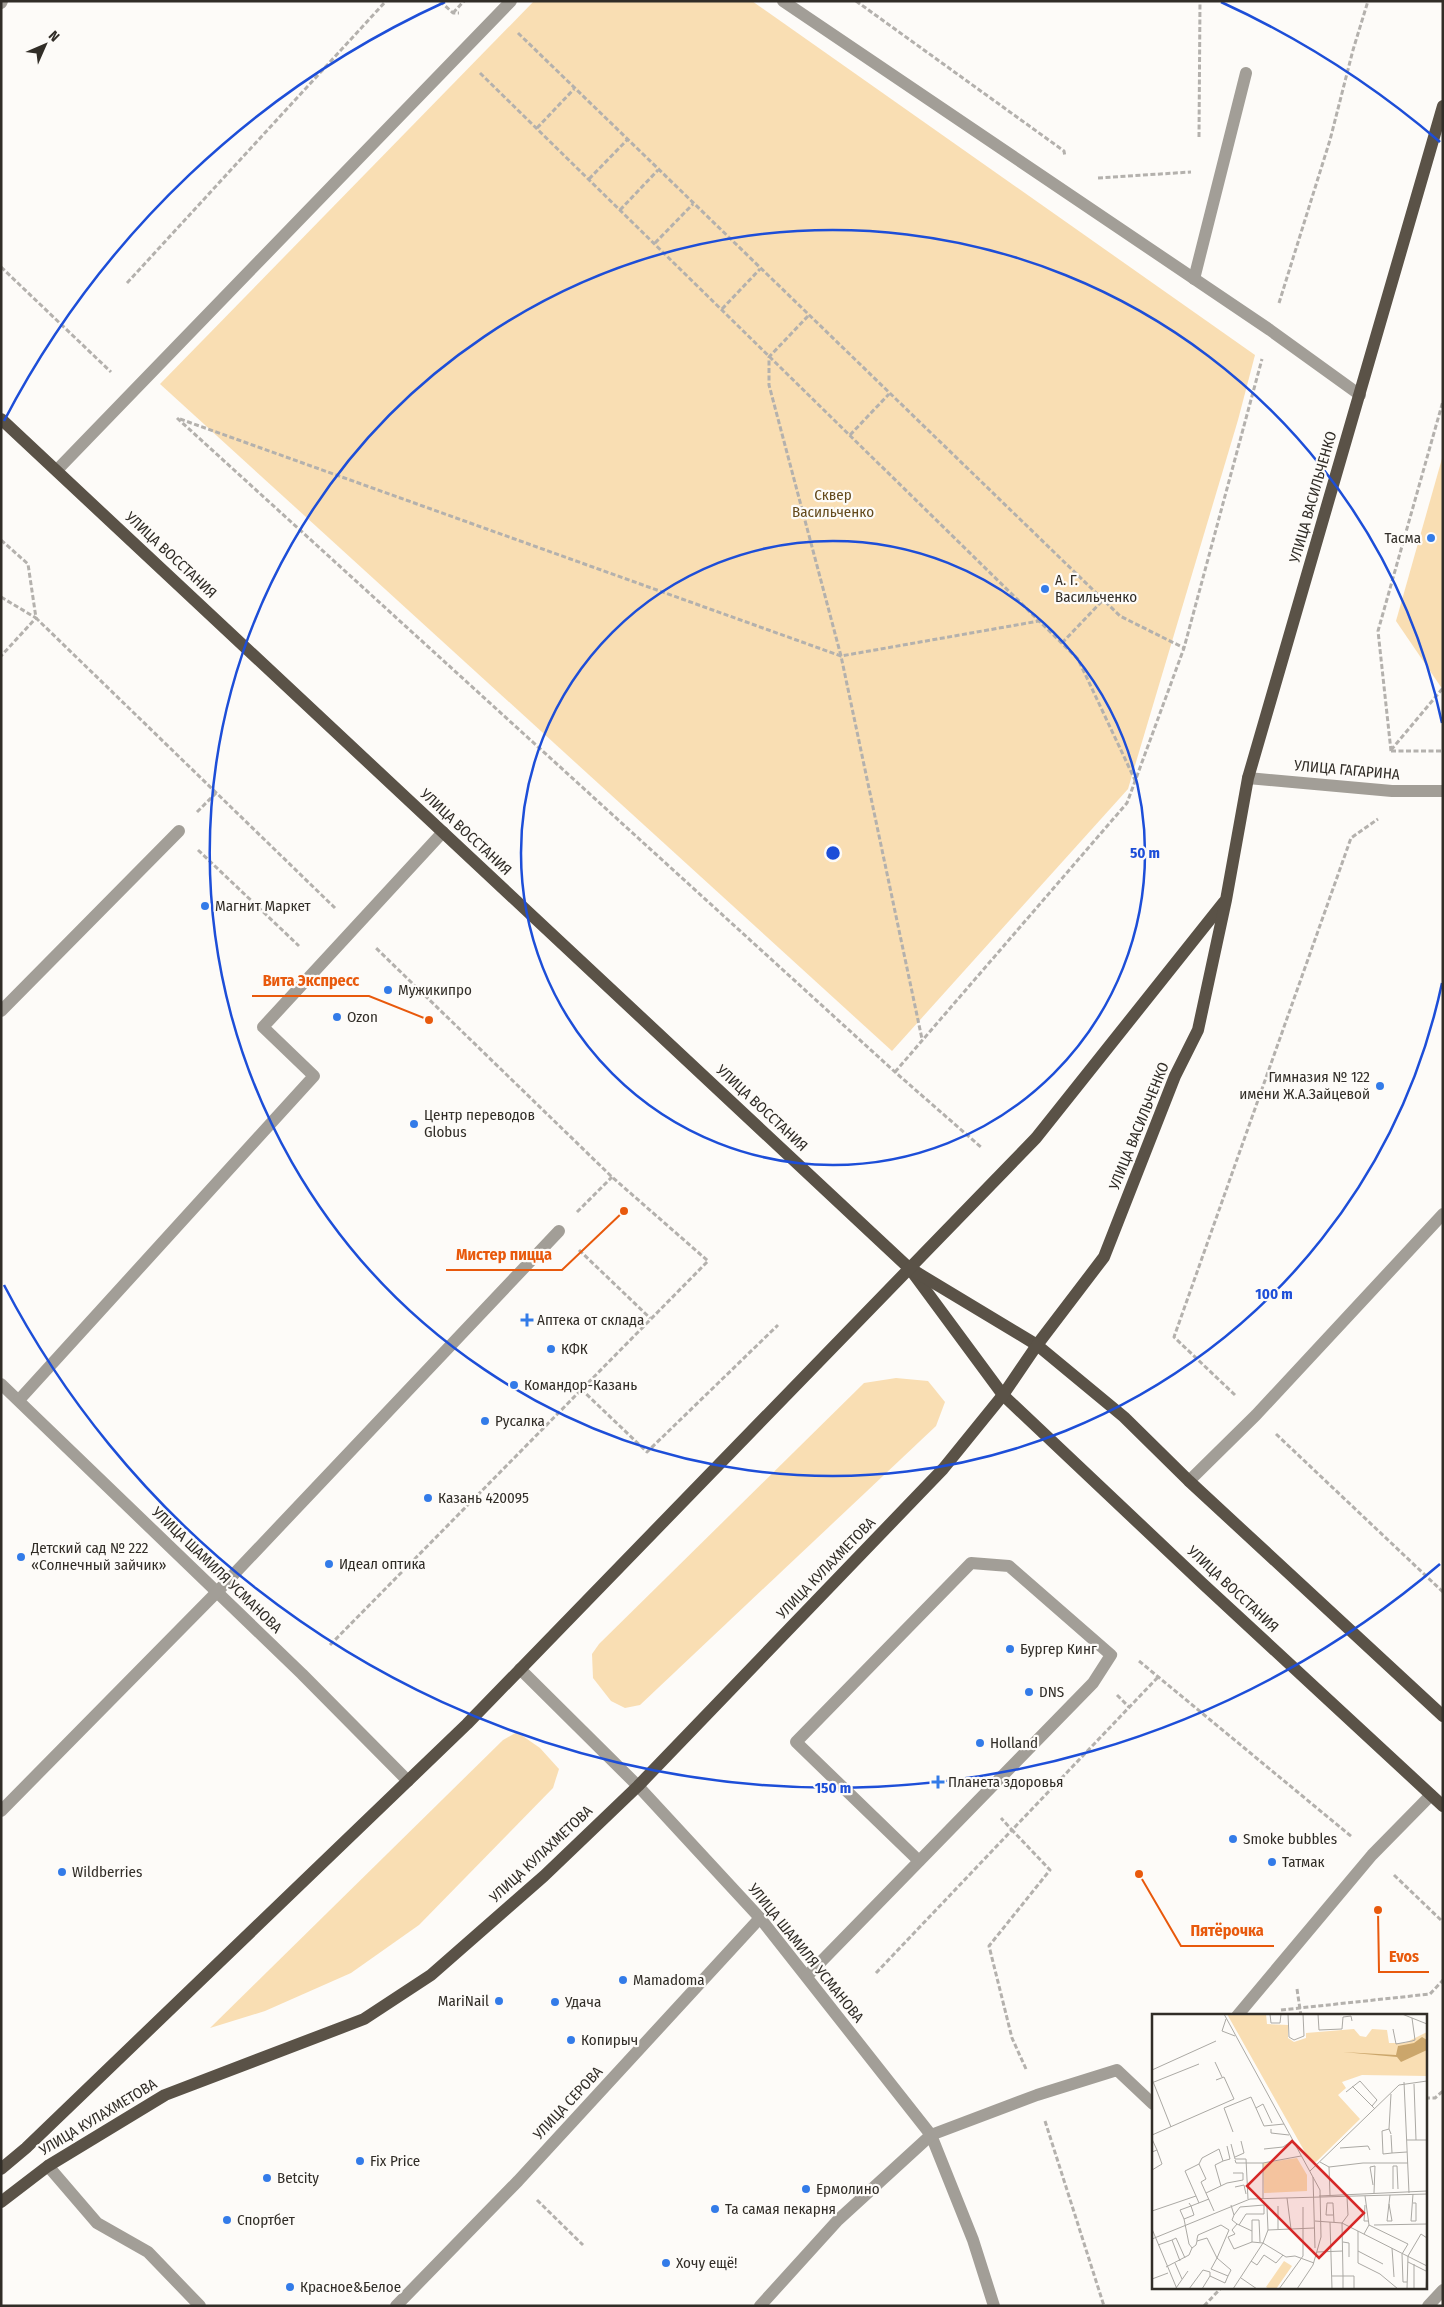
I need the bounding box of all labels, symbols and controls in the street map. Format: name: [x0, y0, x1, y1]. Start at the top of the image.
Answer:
north arrow: [20, 20, 70, 70]
text: N: [45, 27, 63, 45]
street label: УЛИЦА ВАСИЛЬЧЕНКО: [1285, 429, 1340, 566]
park label: Сквер Васильченко: [792, 486, 874, 521]
street label: УЛИЦА ВОССТАНИЯ: [121, 507, 220, 602]
place label: Тасма: [1385, 529, 1421, 547]
marker: Тасма: [1425, 532, 1437, 544]
place label: А. Г. Васильченко: [1055, 571, 1137, 606]
marker: А. Г. Васильченко: [1039, 583, 1051, 595]
street label: УЛИЦА ГАГАРИНА: [1292, 756, 1401, 784]
street label: УЛИЦА ВОССТАНИЯ: [416, 784, 515, 879]
centre of rings: [824, 844, 842, 862]
text: 50 m: [1130, 844, 1160, 862]
place label: Магнит Маркет: [215, 897, 311, 915]
marker: Магнит Маркет: [199, 900, 211, 912]
callout: Вита Экспресс: [252, 965, 369, 996]
text: Вита Экспресс: [263, 971, 359, 990]
place label: Мужикипро: [398, 981, 472, 999]
marker: Мужикипро: [382, 984, 394, 996]
place label: Ozon: [347, 1008, 378, 1026]
marker: Ozon: [331, 1011, 343, 1023]
street label: УЛИЦА ВОССТАНИЯ: [712, 1060, 811, 1155]
street label: УЛИЦА ВАСИЛЬЧЕНКО: [1105, 1060, 1173, 1193]
place label: Гимназия № 122 имени Ж.А.Зайцевой: [1239, 1068, 1370, 1103]
marker: Гимназия № 122 имени Ж.А.Зайцевой: [1374, 1080, 1386, 1092]
place label: Центр переводов Globus: [424, 1106, 535, 1141]
marker: Центр переводов Globus: [408, 1118, 420, 1130]
callout: Мистер пицца: [446, 1239, 562, 1270]
text: Мистер пицца: [456, 1245, 552, 1264]
text: 100 m: [1255, 1285, 1293, 1303]
place label: Аптека от склада: [537, 1311, 644, 1329]
marker: Аптека от склада: [521, 1314, 533, 1326]
place label: КФК: [561, 1340, 588, 1358]
marker: КФК: [545, 1343, 557, 1355]
place label: Командор-Казань: [524, 1376, 637, 1394]
marker: Командор-Казань: [508, 1379, 520, 1391]
place label: Русалка: [495, 1412, 545, 1430]
marker: Русалка: [479, 1415, 491, 1427]
place label: Казань 420095: [438, 1489, 529, 1507]
marker: Казань 420095: [422, 1492, 434, 1504]
street label: УЛИЦА ШАМИЛЯ УСМАНОВА: [148, 1502, 286, 1637]
street label: УЛИЦА КУЛАХМЕТОВА: [772, 1513, 879, 1623]
place label: Детский сад № 222 «Солнечный зайчик»: [30, 1539, 167, 1574]
street label: УЛИЦА ВОССТАНИЯ: [1183, 1541, 1282, 1636]
marker: Детский сад № 222 «Солнечный зайчик»: [15, 1551, 27, 1563]
place label: Идеал оптика: [339, 1555, 426, 1573]
marker: Идеал оптика: [323, 1558, 335, 1570]
place label: Бургер Кинг: [1020, 1640, 1097, 1658]
marker: Бургер Кинг: [1004, 1643, 1016, 1655]
place label: DNS: [1039, 1683, 1064, 1701]
marker: DNS: [1023, 1686, 1035, 1698]
place label: Holland: [990, 1734, 1038, 1752]
marker: Holland: [974, 1737, 986, 1749]
place label: Планета здоровья: [948, 1773, 1063, 1791]
marker: Планета здоровья: [932, 1776, 944, 1788]
text: 150 m: [815, 1779, 851, 1797]
street label: УЛИЦА КУЛАХМЕТОВА: [485, 1802, 596, 1907]
place label: Smoke bubbles: [1243, 1830, 1337, 1848]
marker: Smoke bubbles: [1227, 1833, 1239, 1845]
place label: Татмак: [1282, 1853, 1325, 1871]
marker: Татмак: [1266, 1856, 1278, 1868]
place label: Wildberries: [72, 1863, 142, 1881]
marker: Wildberries: [56, 1866, 68, 1878]
street label: УЛИЦА ШАМИЛЯ УСМАНОВА: [744, 1879, 868, 2026]
callout: Пятёрочка: [1181, 1915, 1274, 1946]
text: Пятёрочка: [1190, 1921, 1264, 1940]
callout: Evos: [1379, 1941, 1429, 1972]
text: Evos: [1389, 1947, 1419, 1966]
place label: Mamadoma: [633, 1971, 705, 1989]
marker: Mamadoma: [617, 1974, 629, 1986]
place label: MariNail: [438, 1992, 489, 2010]
place label: Удача: [564, 1993, 601, 2011]
marker: MariNail: [493, 1995, 505, 2007]
marker: Удача: [549, 1996, 561, 2008]
inset map: [1152, 2014, 1426, 2290]
place label: Копирыч: [581, 2031, 638, 2049]
marker: Копирыч: [565, 2034, 577, 2046]
street label: УЛИЦА СЕРОВА: [529, 2063, 606, 2144]
street label: УЛИЦА КУЛАХМЕТОВА: [35, 2075, 160, 2160]
place label: Fix Price: [370, 2152, 420, 2170]
marker: Fix Price: [354, 2155, 366, 2167]
place label: Betcity: [277, 2169, 319, 2187]
marker: Betcity: [261, 2172, 273, 2184]
place label: Ермолино: [816, 2180, 880, 2198]
marker: Ермолино: [800, 2183, 812, 2195]
place label: Та самая пекарня: [725, 2200, 836, 2218]
marker: Та самая пекарня: [709, 2203, 721, 2215]
place label: Спортбет: [237, 2211, 296, 2229]
marker: Спортбет: [221, 2214, 233, 2226]
place label: Хочу ещё!: [676, 2254, 738, 2272]
marker: Хочу ещё!: [660, 2257, 672, 2269]
place label: Красное&Белое: [300, 2278, 401, 2296]
marker: Красное&Белое: [284, 2281, 296, 2293]

